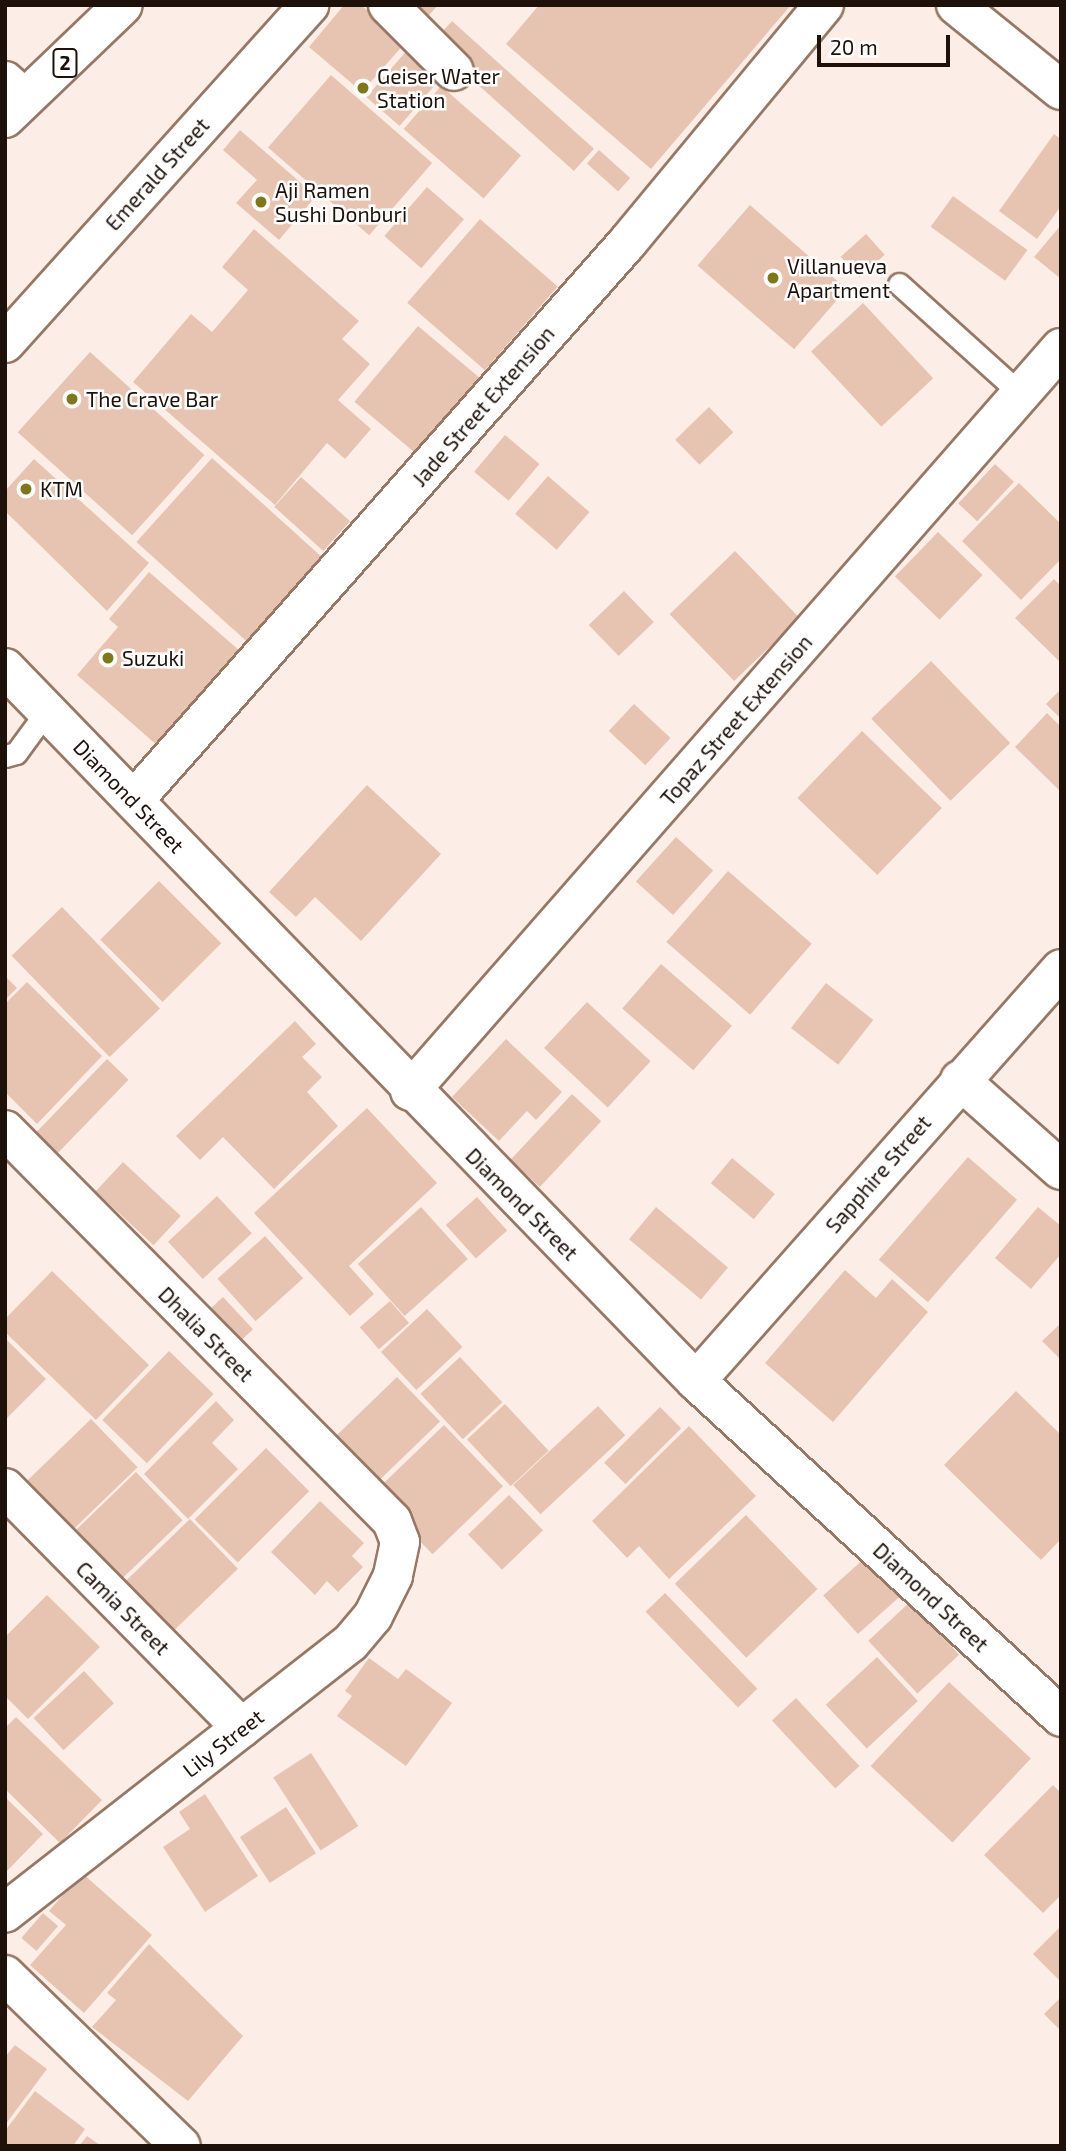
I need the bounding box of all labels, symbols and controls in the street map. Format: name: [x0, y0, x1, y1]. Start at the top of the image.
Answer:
scale bar: [821, 21, 954, 65]
text: 20 m: [830, 34, 878, 59]
road number: 2: [51, 48, 79, 78]
place label: Geiser Water Station: [377, 63, 501, 113]
marker: Geiser Water Station: [355, 80, 371, 96]
street label: Emerald Street: [100, 113, 214, 235]
place label: Aji Ramen Sushi Donburi: [275, 177, 407, 227]
marker: Aji Ramen Sushi Donburi: [253, 194, 269, 210]
place label: Villanueva Apartment: [787, 253, 890, 303]
marker: Villanueva Apartment: [765, 270, 781, 286]
street label: Jade Street Extension: [407, 321, 559, 491]
place label: The Crave Bar: [86, 386, 218, 412]
marker: The Crave Bar: [64, 391, 80, 407]
place label: KTM: [40, 476, 83, 502]
marker: KTM: [18, 481, 34, 497]
street label: Topaz Street Extension: [655, 629, 817, 811]
place label: Suzuki: [122, 645, 184, 671]
marker: Suzuki: [100, 650, 116, 666]
street label: Diamond Street: [68, 734, 190, 858]
street label: Sapphire Street: [820, 1110, 936, 1238]
street label: Diamond Street: [461, 1143, 583, 1265]
street label: Dhalia Street: [153, 1281, 259, 1387]
street label: Diamond Street: [868, 1537, 994, 1657]
street label: Camia Street: [71, 1556, 175, 1660]
street label: Lily Street: [177, 1704, 269, 1782]

